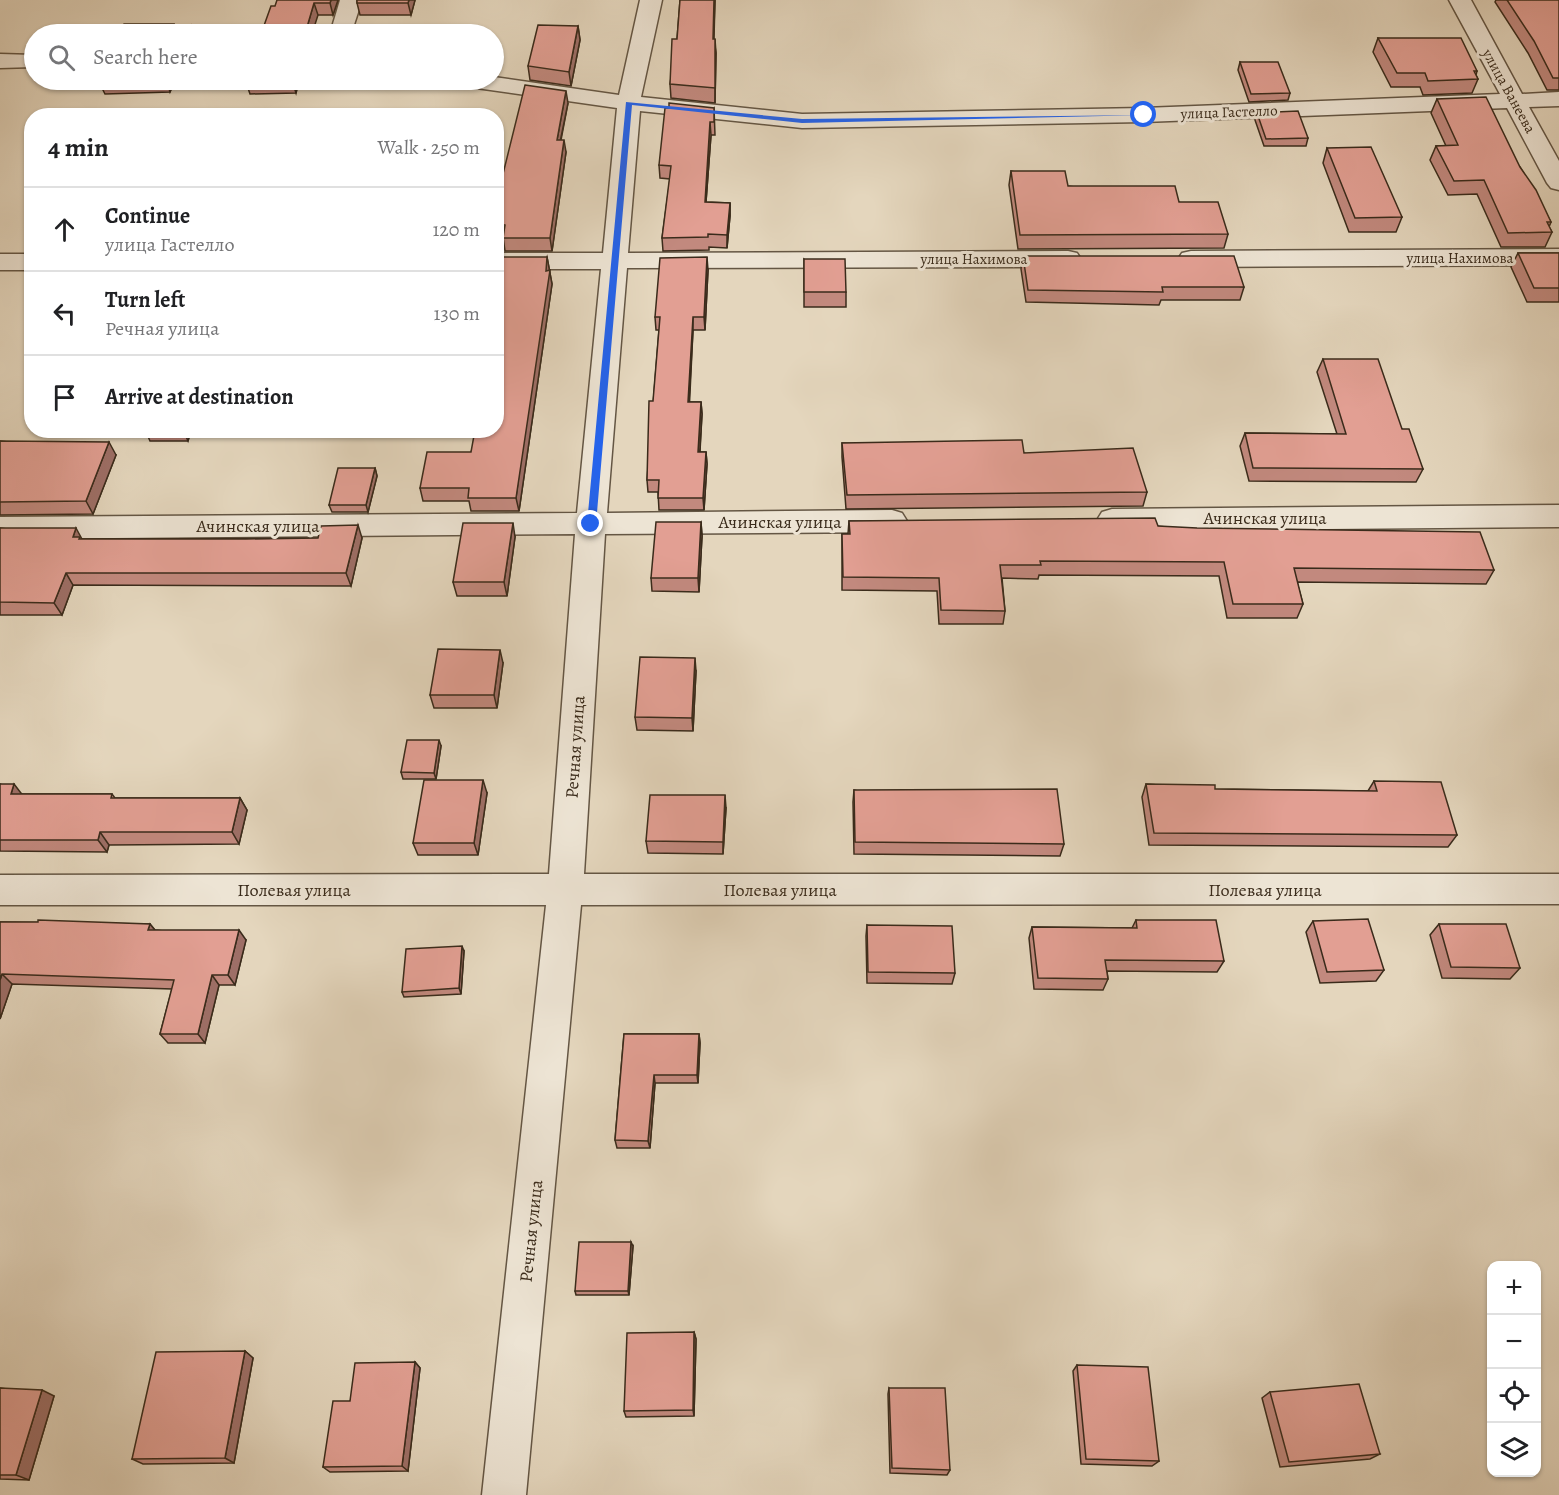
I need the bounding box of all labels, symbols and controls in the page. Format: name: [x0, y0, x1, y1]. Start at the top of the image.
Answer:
search box: [24, 24, 504, 90]
icon: search: [45, 41, 78, 74]
text: Search here: [93, 42, 198, 72]
street label: улица Ванеева: [1477, 44, 1540, 137]
street label: улица Гастелло: [1179, 100, 1278, 124]
route start: [1130, 101, 1156, 127]
text: 4 min: [48, 130, 109, 165]
text: Walk · 250 m: [378, 134, 480, 161]
text: Continue: [105, 201, 190, 231]
icon: ahead: [48, 213, 81, 246]
text: 120 m: [432, 216, 480, 243]
text: улица Гастелло: [105, 231, 235, 258]
street label: улица Нахимова: [1405, 248, 1514, 268]
street label: улица Нахимова: [919, 249, 1028, 269]
text: Turn left: [105, 285, 185, 315]
icon: left: [48, 297, 81, 330]
text: 130 m: [434, 300, 480, 327]
text: Речная улица: [105, 315, 219, 342]
icon: arrive: [48, 381, 81, 414]
text: Arrive at destination: [105, 382, 294, 412]
street label: Ачинская улица: [1202, 506, 1327, 530]
route end: [577, 510, 603, 536]
street label: Ачинская улица: [717, 510, 842, 534]
street label: Ачинская улица: [195, 514, 320, 538]
street label: Речная улица: [559, 694, 591, 799]
street label: Полевая улица: [237, 878, 352, 902]
street label: Полевая улица: [723, 878, 838, 902]
street label: Полевая улица: [1208, 878, 1323, 902]
street label: Речная улица: [514, 1178, 548, 1283]
map controls: [1487, 1261, 1541, 1477]
button: +: [1487, 1261, 1541, 1315]
button: −: [1487, 1315, 1541, 1369]
button: locate: [1487, 1369, 1541, 1423]
button: layers: [1487, 1423, 1541, 1477]

